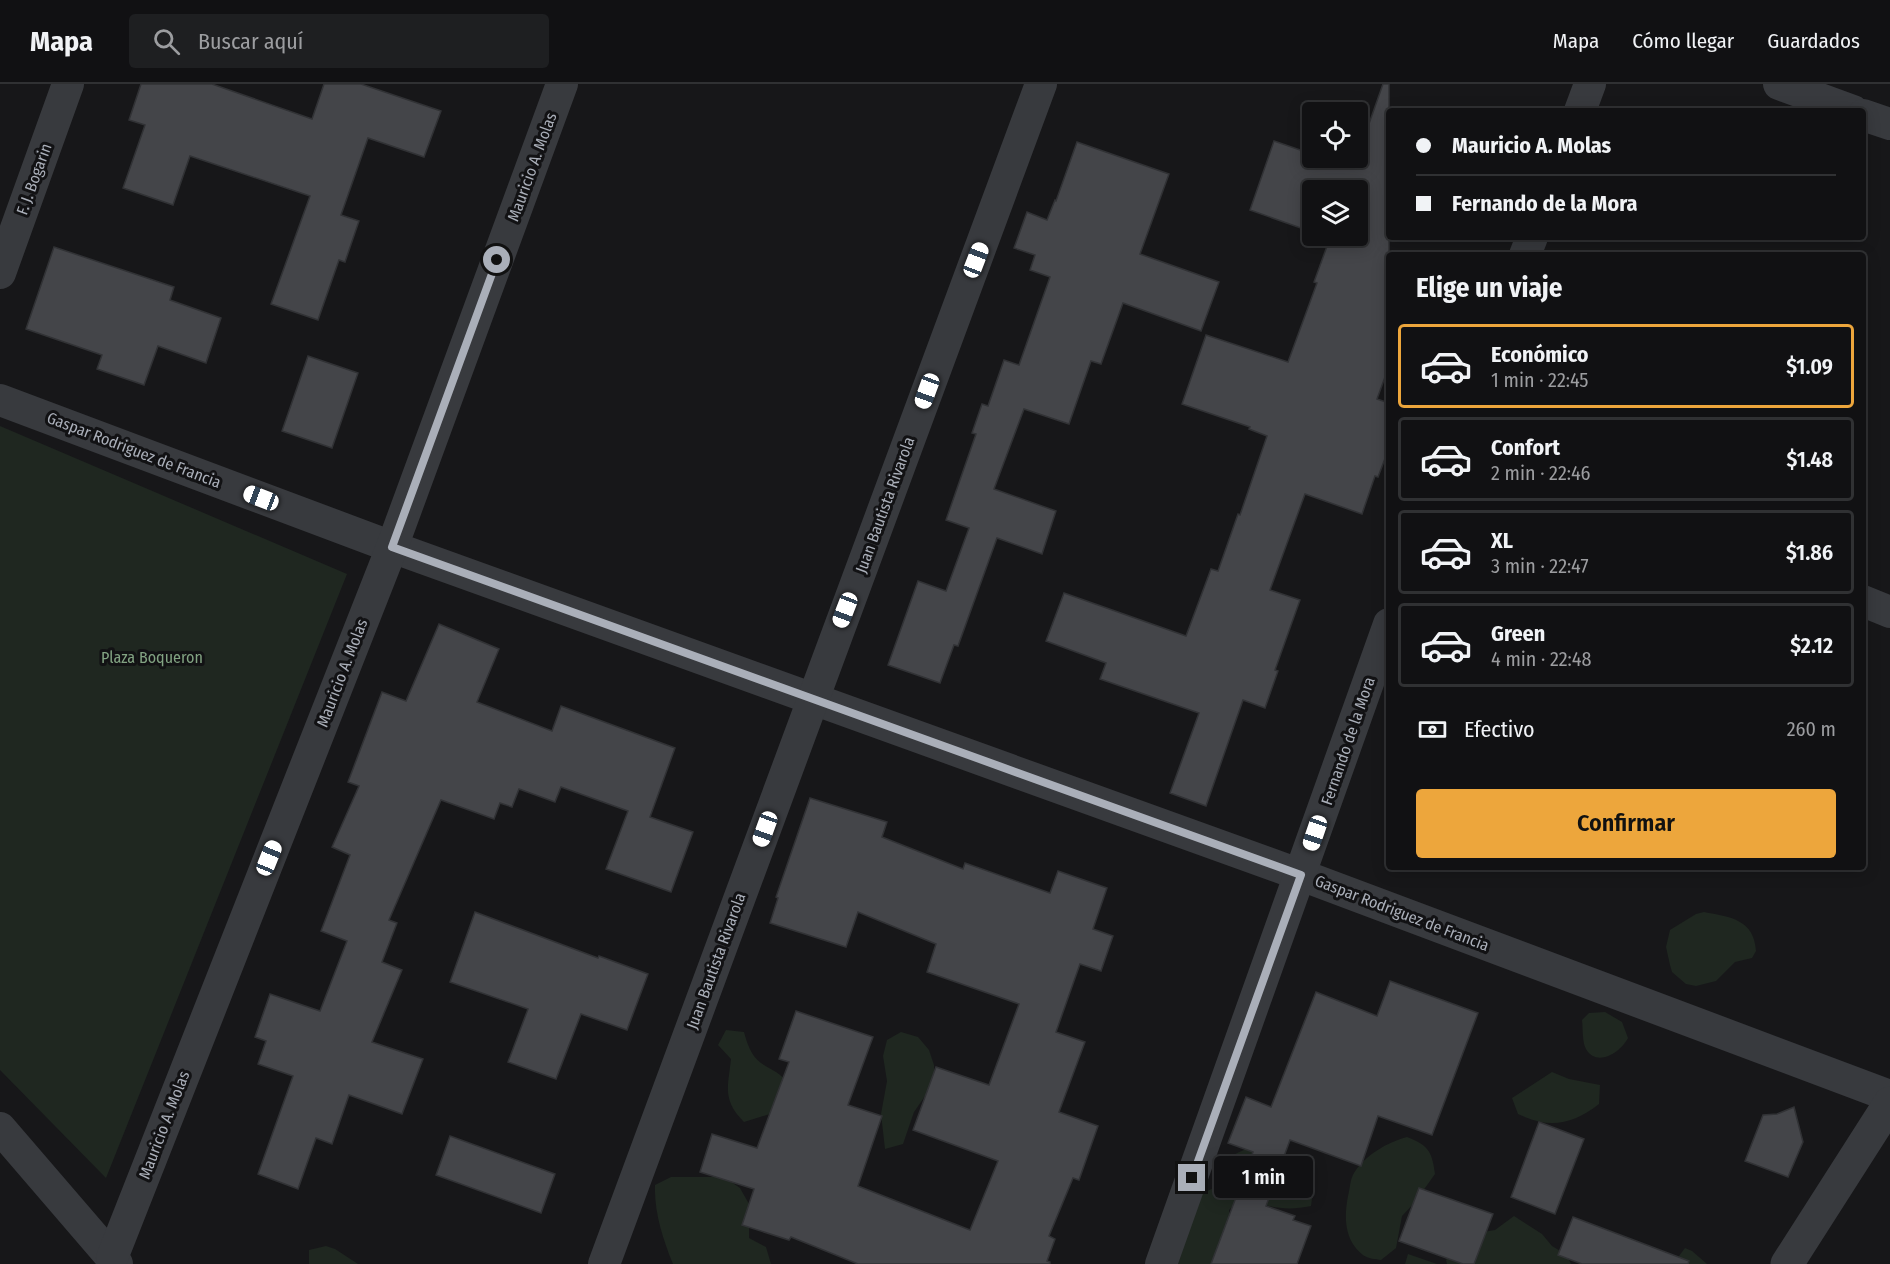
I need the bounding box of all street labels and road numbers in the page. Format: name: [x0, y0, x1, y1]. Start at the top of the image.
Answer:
street label: Mauricio A. Molas: [504, 110, 561, 224]
street label: F. J. Bogarin: [12, 141, 56, 217]
street label: Gaspar Rodriguez de Francia: [44, 408, 224, 492]
street label: Juan Bautista Rivarola: [852, 434, 919, 576]
street label: Mauricio A. Molas: [313, 616, 371, 730]
street label: Fernando de la Mora: [1317, 674, 1379, 807]
street label: Gaspar Rodriguez de Francia: [1312, 871, 1492, 955]
street label: Juan Bautista Rivarola: [683, 890, 750, 1032]
street label: Mauricio A. Molas: [135, 1068, 193, 1182]

